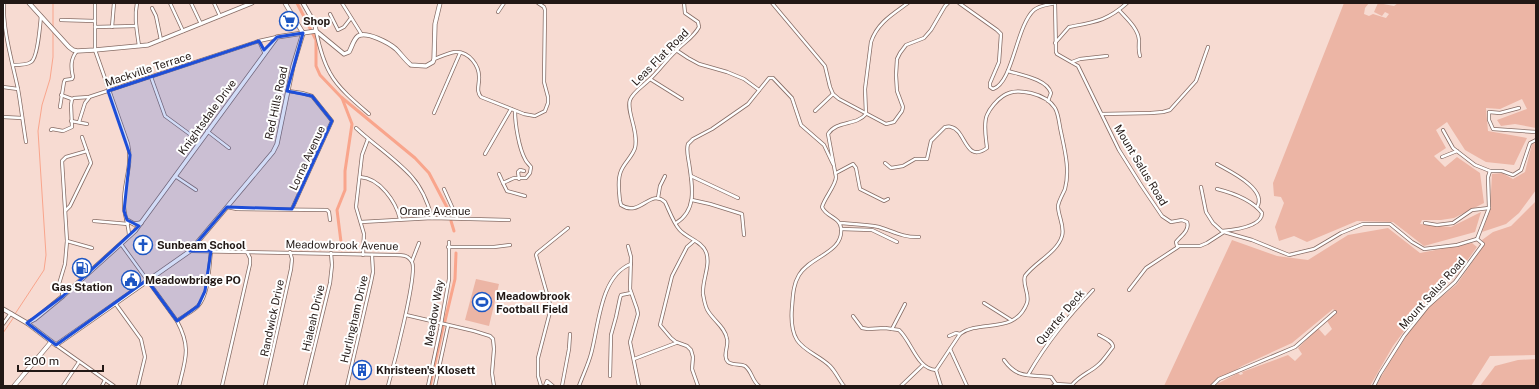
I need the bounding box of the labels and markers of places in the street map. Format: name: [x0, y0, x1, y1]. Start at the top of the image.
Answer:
supermarket icon: Shop: [278, 10, 300, 32]
place label: Shop: [303, 15, 330, 27]
church icon: Sunbeam School: [132, 234, 154, 256]
place label: Sunbeam School: [157, 239, 246, 251]
fuel station icon: Gas Station: [71, 257, 93, 279]
public building icon: Meadowbridge PO: [120, 269, 142, 291]
place label: Meadowbridge PO: [145, 274, 241, 286]
place label: Gas Station: [51, 281, 113, 293]
place label: Meadowbrook Football Field: [496, 290, 571, 315]
sports icon: Meadowbrook Football Field: [471, 291, 493, 313]
building icon: Khristeen's Klosett: [351, 359, 373, 381]
place label: Khristeen's Klosett: [376, 364, 476, 376]

